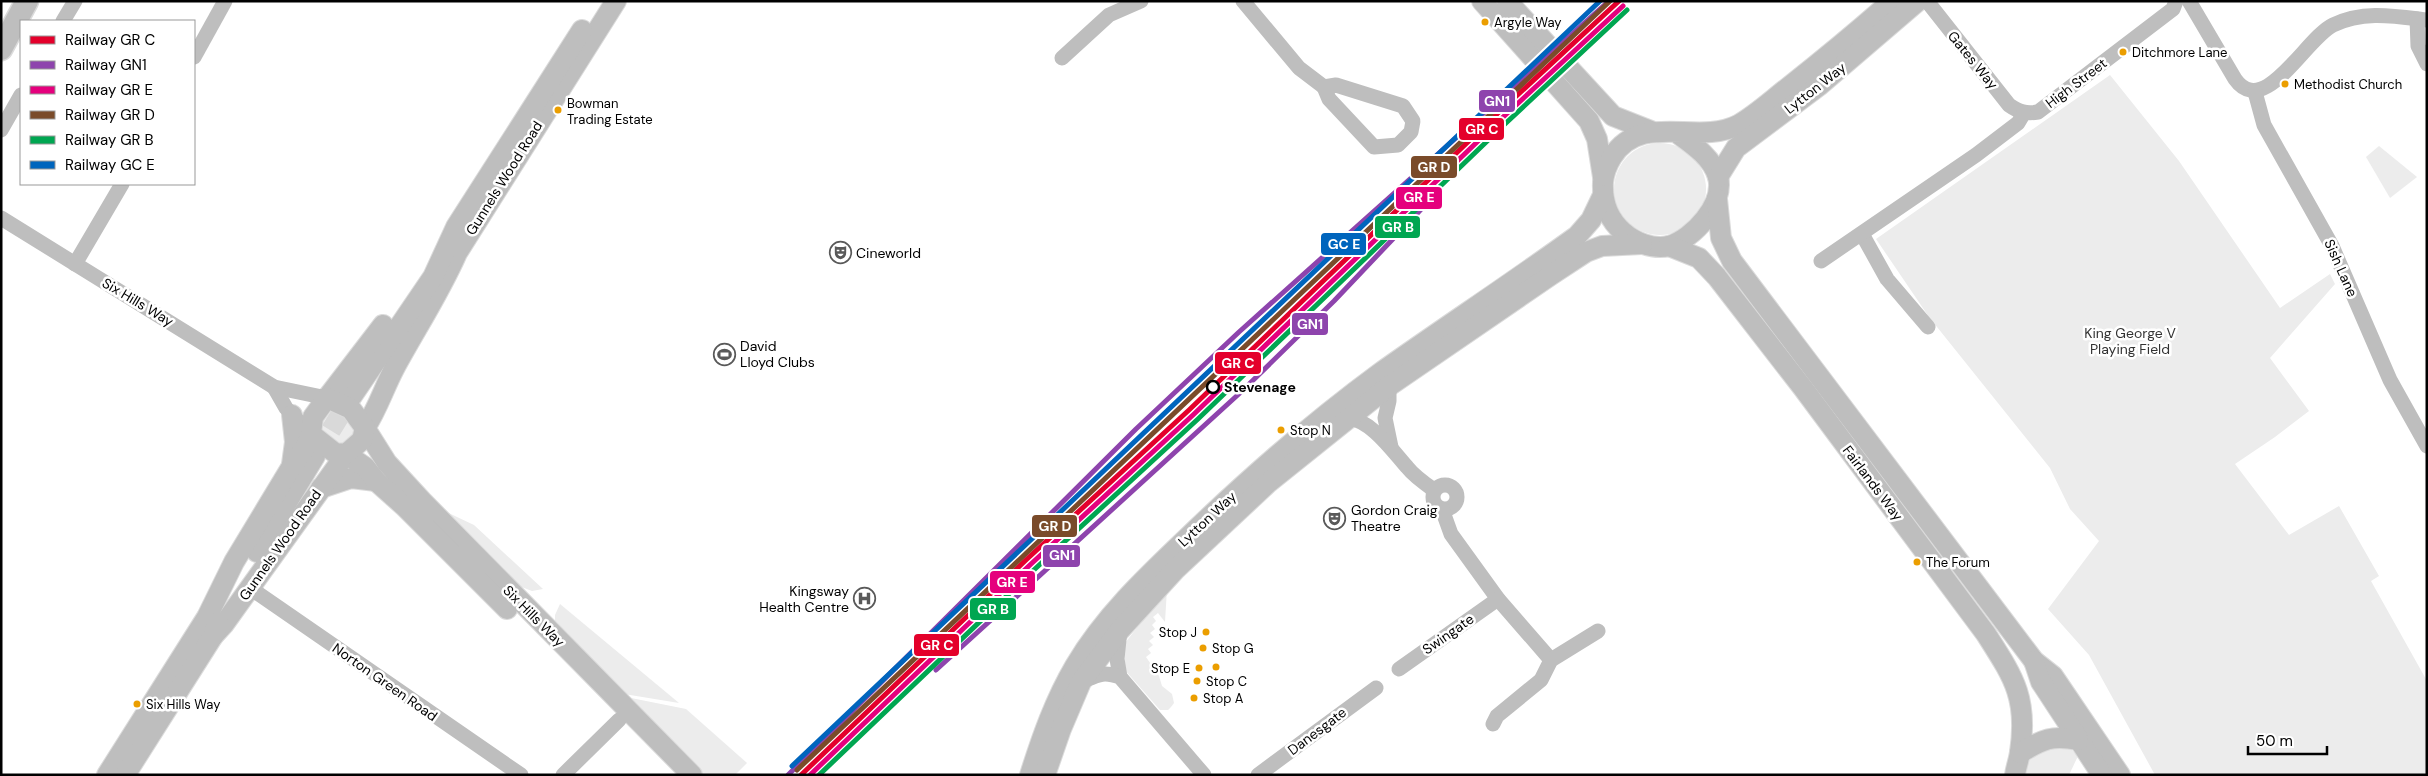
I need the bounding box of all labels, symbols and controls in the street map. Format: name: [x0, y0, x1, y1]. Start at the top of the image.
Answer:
place label: Argyle Way: [1494, 14, 1562, 31]
marker: Argyle Way: [1480, 17, 1490, 27]
legend: [20, 20, 195, 185]
street label: Gates Way: [1944, 27, 2002, 93]
text: Railway GR C: [65, 30, 156, 50]
place label: Ditchmore Lane: [2132, 44, 2227, 61]
marker: Ditchmore Lane: [2118, 47, 2128, 57]
street label: High Street: [2042, 54, 2110, 112]
text: Railway GN1: [65, 55, 147, 75]
street label: Lytton Way: [1781, 58, 1850, 118]
place label: Methodist Church: [2294, 76, 2402, 93]
marker: Methodist Church: [2280, 79, 2290, 89]
text: Railway GR E: [65, 80, 153, 100]
line badge: GN1: [1478, 89, 1516, 113]
text: GN1: [1484, 92, 1510, 110]
place label: Bowman Trading Estate: [567, 95, 653, 128]
text: Railway GR D: [65, 105, 155, 125]
marker: Bowman Trading Estate: [553, 105, 563, 115]
line badge: GR C: [1458, 117, 1505, 141]
street label: Gunnels Wood Road: [462, 118, 546, 238]
text: GR C: [1465, 120, 1499, 138]
text: Railway GR B: [65, 130, 154, 150]
text: Railway GC E: [65, 155, 155, 175]
line badge: GR D: [1410, 155, 1458, 179]
text: GR D: [1418, 158, 1451, 176]
line badge: GR E: [1395, 186, 1443, 210]
text: GR E: [1403, 188, 1435, 206]
line badge: GR B: [1374, 215, 1421, 239]
text: GR B: [1382, 218, 1414, 236]
line badge: GC E: [1320, 232, 1367, 256]
text: GC E: [1328, 235, 1360, 253]
street label: Sish Lane: [2320, 236, 2362, 300]
theatre icon: Cineworld: [828, 241, 852, 265]
place label: Cineworld: [856, 244, 921, 262]
street label: Six Hills Way: [99, 274, 177, 330]
line badge: GN1: [1291, 312, 1329, 336]
text: GN1: [1297, 315, 1323, 333]
park label: King George V Playing Field: [2084, 324, 2176, 358]
place label: David Lloyd Clubs: [740, 337, 815, 371]
sports icon: David Lloyd Clubs: [712, 342, 736, 366]
line badge: GR C: [1214, 351, 1262, 375]
text: GR C: [1221, 354, 1255, 372]
place label: Stevenage: [1224, 378, 1296, 396]
marker: Stevenage: [1206, 380, 1220, 394]
place label: Stop N: [1290, 422, 1331, 439]
marker: Stop N: [1276, 425, 1286, 435]
street label: Fairlands Way: [1839, 442, 1907, 524]
street label: Gunnels Wood Road: [235, 486, 325, 604]
street label: Lytton Way: [1174, 487, 1240, 551]
place label: Gordon Craig Theatre: [1351, 501, 1438, 535]
theatre icon: Gordon Craig Theatre: [1323, 506, 1347, 530]
line badge: GR D: [1031, 514, 1078, 538]
text: GR D: [1039, 517, 1072, 535]
line badge: GN1: [1042, 544, 1081, 568]
text: GN1: [1049, 546, 1075, 564]
place label: The Forum: [1926, 554, 1990, 571]
marker: The Forum: [1912, 557, 1922, 567]
line badge: GR E: [989, 570, 1036, 594]
text: GR E: [996, 573, 1028, 591]
street label: Six Hills Way: [499, 581, 569, 651]
place label: Kingsway Health Centre: [759, 582, 849, 616]
hospital icon: Kingsway Health Centre: [853, 587, 877, 611]
line badge: GR B: [969, 597, 1017, 621]
text: GR B: [977, 600, 1009, 618]
street label: Swingate: [1419, 610, 1477, 658]
place label: Stop J: [1159, 624, 1197, 641]
marker: Stop J: [1201, 627, 1211, 637]
line badge: GR C: [913, 633, 960, 657]
text: GR C: [920, 636, 954, 654]
street label: Norton Green Road: [329, 639, 441, 725]
place label: Stop G: [1212, 640, 1254, 657]
marker: Stop G: [1198, 643, 1208, 653]
place label: Stop E: [1151, 660, 1190, 677]
unlabelled marker: [1211, 662, 1221, 672]
marker: Stop E: [1194, 663, 1204, 673]
place label: Stop C: [1206, 673, 1247, 690]
marker: Stop C: [1192, 676, 1202, 686]
place label: Stop A: [1203, 690, 1244, 707]
marker: Stop A: [1189, 693, 1199, 703]
place label: Six Hills Way: [146, 696, 220, 713]
marker: Six Hills Way: [132, 699, 142, 709]
street label: Danesgate: [1284, 703, 1350, 759]
scale bar: [2248, 724, 2327, 756]
text: 50 m: [2256, 731, 2293, 751]

